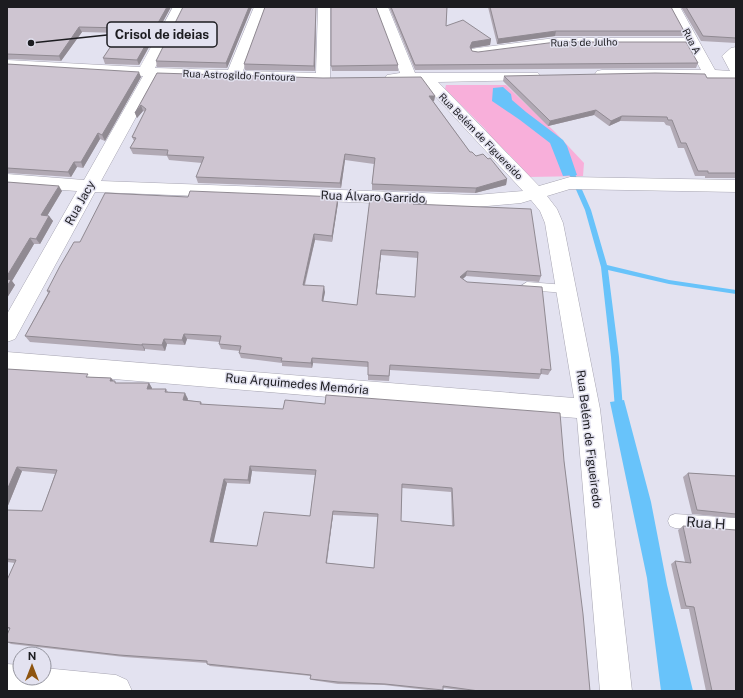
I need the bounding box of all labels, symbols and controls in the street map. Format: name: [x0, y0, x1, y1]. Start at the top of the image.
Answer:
callout: Crisol de ideias: [107, 22, 217, 47]
street label: Rua A: [680, 26, 704, 56]
text: Crisol de ideias: [115, 27, 209, 42]
street label: Rua 5 de Julho: [550, 35, 618, 49]
street label: Rua Astrogildo Fontoura: [182, 67, 296, 83]
street label: Rua Belém de Figuereido: [436, 90, 526, 182]
street label: Rua Jacy: [62, 178, 98, 228]
street label: Rua Álvaro Garrido: [320, 188, 426, 206]
street label: Rua Belém de Figueiredo: [574, 369, 604, 509]
street label: Rua Arquimedes Memória: [225, 371, 369, 397]
street label: Rua H: [686, 514, 726, 532]
north arrow: [12, 646, 52, 686]
text: N: [28, 650, 36, 662]

